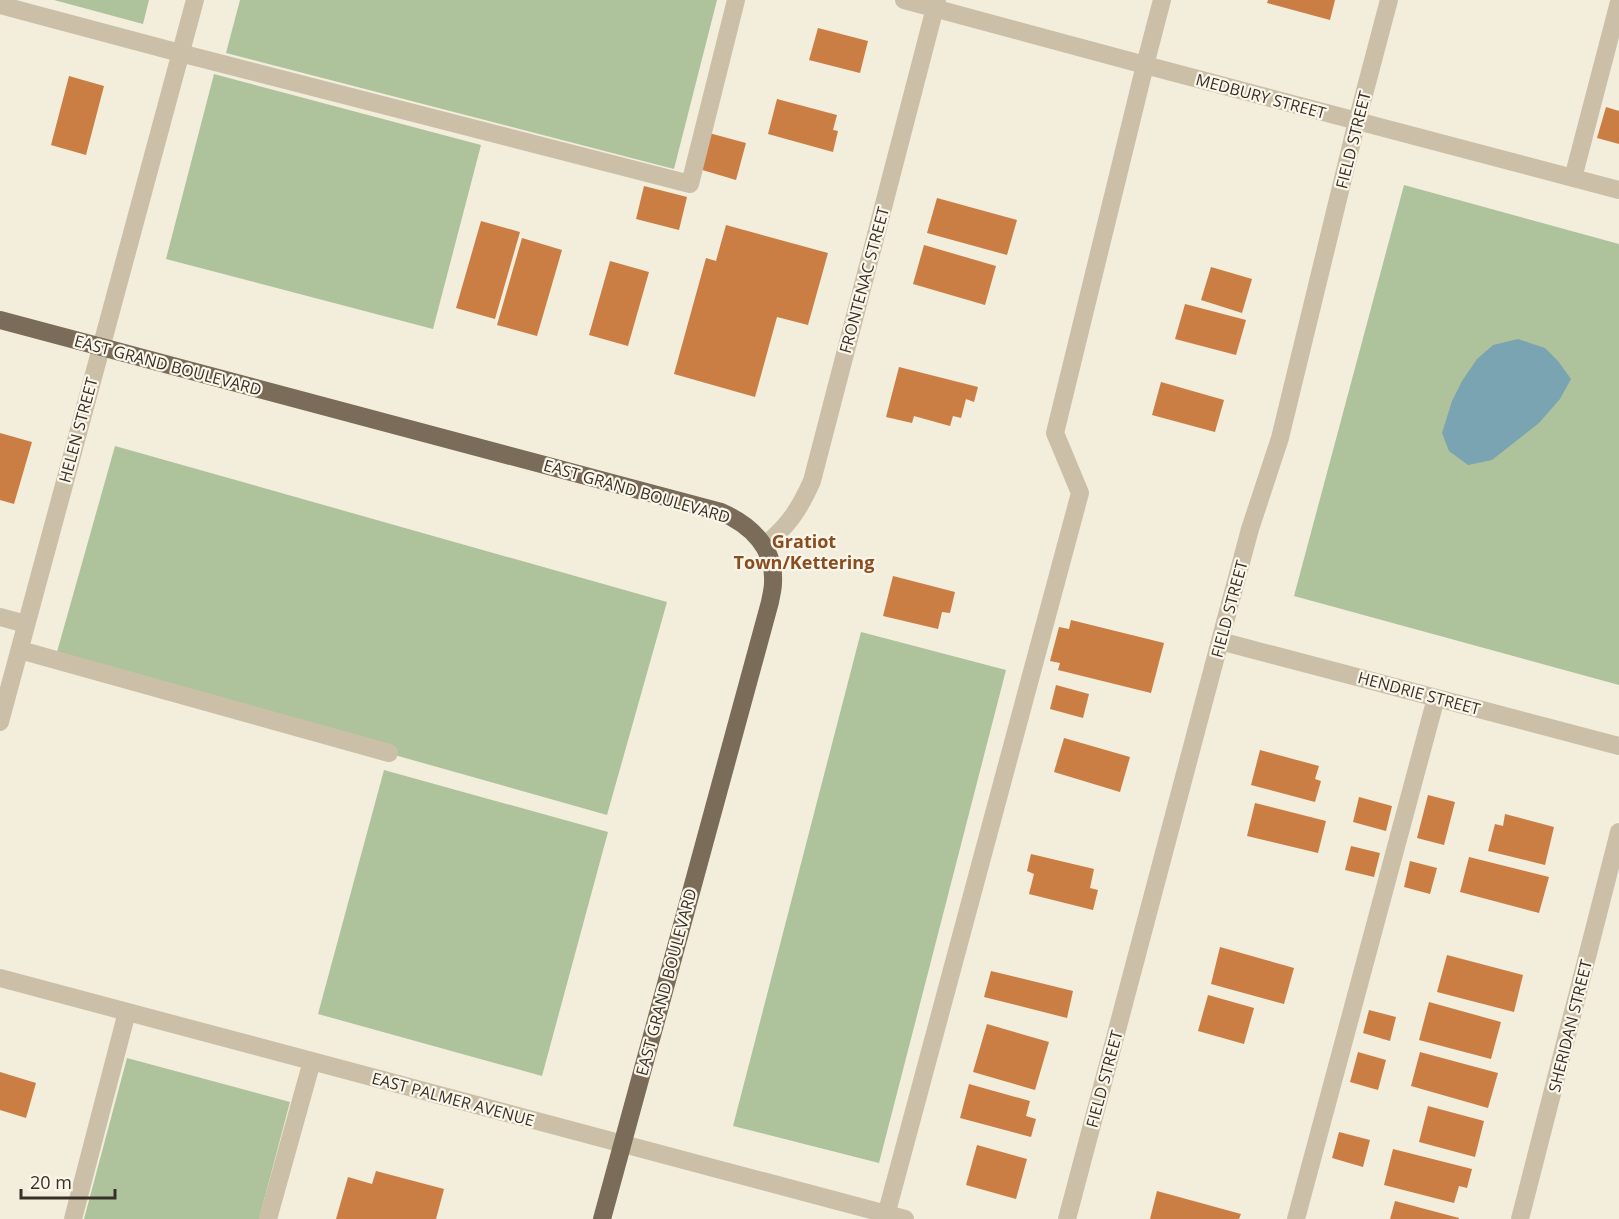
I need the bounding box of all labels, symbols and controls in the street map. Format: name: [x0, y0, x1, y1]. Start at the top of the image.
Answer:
street label: MEDBURY STREET: [1193, 68, 1329, 124]
street label: FIELD STREET: [1330, 89, 1376, 191]
street label: FRONTENAC STREET: [834, 204, 894, 356]
street label: EAST GRAND BOULEVARD: [72, 329, 264, 401]
street label: HELEN STREET: [53, 375, 103, 485]
street label: EAST GRAND BOULEVARD: [541, 454, 733, 528]
district label: Gratiot Town/Kettering: [734, 529, 874, 574]
street label: FIELD STREET: [1205, 558, 1253, 660]
street label: HENDRIE STREET: [1355, 666, 1483, 720]
street label: EAST GRAND BOULEVARD: [630, 886, 702, 1078]
street label: SHERIDAN STREET: [1543, 957, 1597, 1095]
street label: FIELD STREET: [1080, 1028, 1128, 1130]
street label: EAST PALMER AVENUE: [369, 1067, 537, 1131]
scale bar: [21, 1162, 116, 1200]
text: 20 m: [30, 1170, 72, 1194]

